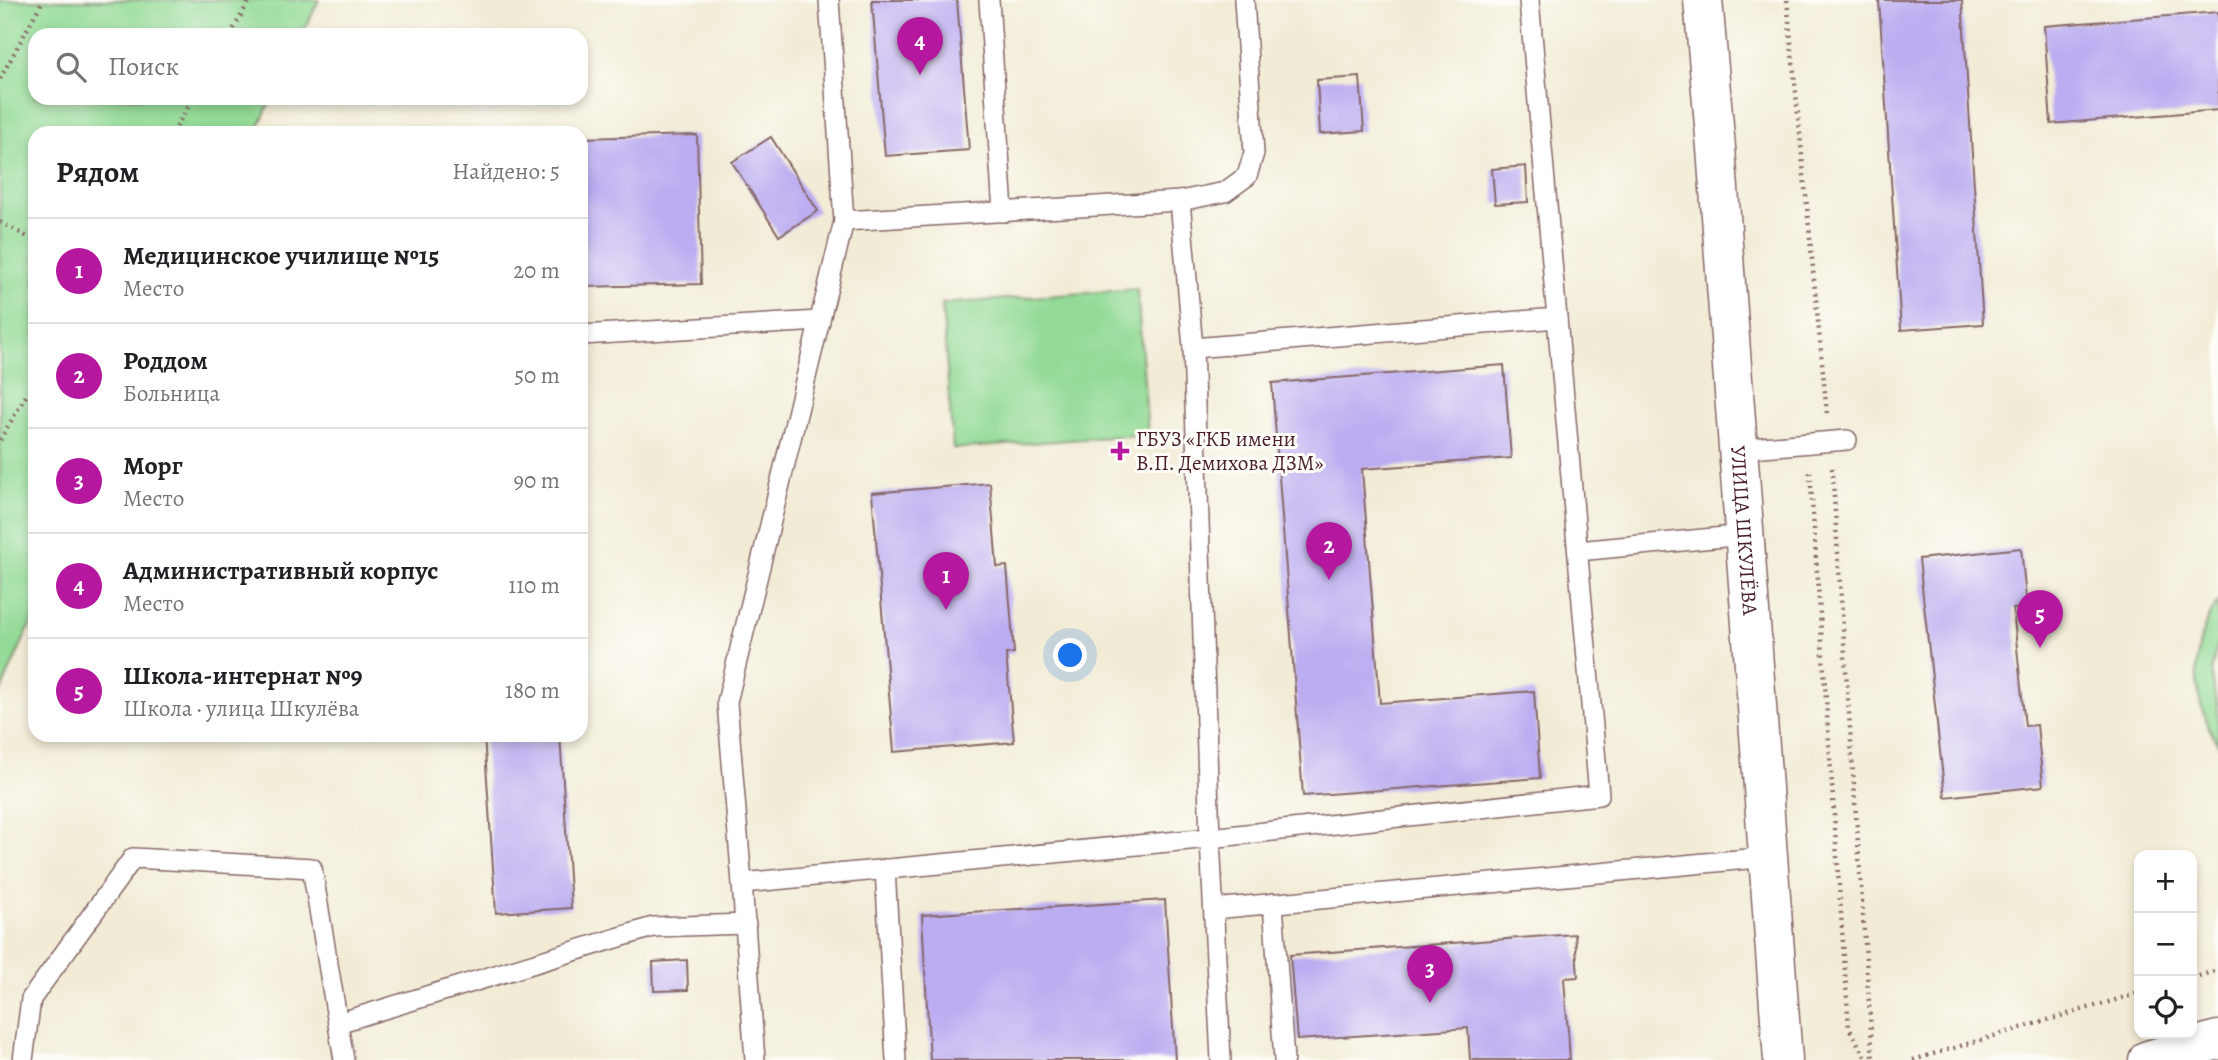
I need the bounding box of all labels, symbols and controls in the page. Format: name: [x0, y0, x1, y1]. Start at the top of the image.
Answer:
pin: 4: [897, 17, 943, 75]
search box: [28, 28, 588, 105]
icon: search: [52, 48, 90, 86]
text: Поиск: [108, 49, 179, 84]
text: Рядом: [56, 152, 139, 192]
text: Найдено: 5: [452, 156, 560, 187]
text: Медицинское училище №15: [123, 238, 439, 273]
text: 1: [75, 255, 83, 286]
text: 20 m: [513, 255, 560, 286]
text: Место: [123, 273, 184, 304]
text: Роддом: [123, 343, 208, 378]
text: 2: [73, 360, 85, 391]
text: 50 m: [514, 360, 560, 391]
text: Больница: [123, 378, 220, 409]
place label: ГБУЗ «ГКБ имени В.П. Демихова ДЗМ»: [1136, 425, 1324, 477]
marker: ГБУЗ «ГКБ имени В.П. Демихова ДЗМ»: [1110, 441, 1130, 461]
street label: УЛИЦА ШКУЛЁВА: [1724, 445, 1764, 617]
text: Морг: [123, 448, 183, 483]
text: 3: [74, 465, 84, 496]
text: 90 m: [514, 465, 560, 496]
text: Место: [123, 483, 184, 514]
pin: 2: [1306, 522, 1352, 580]
pin: 1: [923, 552, 969, 610]
text: Административный корпус: [123, 553, 439, 588]
text: 4: [74, 570, 84, 601]
text: 110 m: [508, 570, 560, 601]
text: Место: [123, 588, 184, 619]
pin: 5: [2017, 590, 2063, 648]
your location: [1053, 638, 1087, 672]
text: Школа-интернат №9: [123, 658, 363, 693]
text: 5: [74, 675, 84, 706]
text: 180 m: [505, 675, 560, 706]
text: Школа · улица Шкулёва: [123, 693, 359, 724]
map controls: [2134, 850, 2197, 1039]
button: +: [2134, 850, 2197, 913]
button: −: [2134, 913, 2197, 976]
pin: 3: [1407, 945, 1453, 1003]
button: locate: [2134, 976, 2197, 1039]

